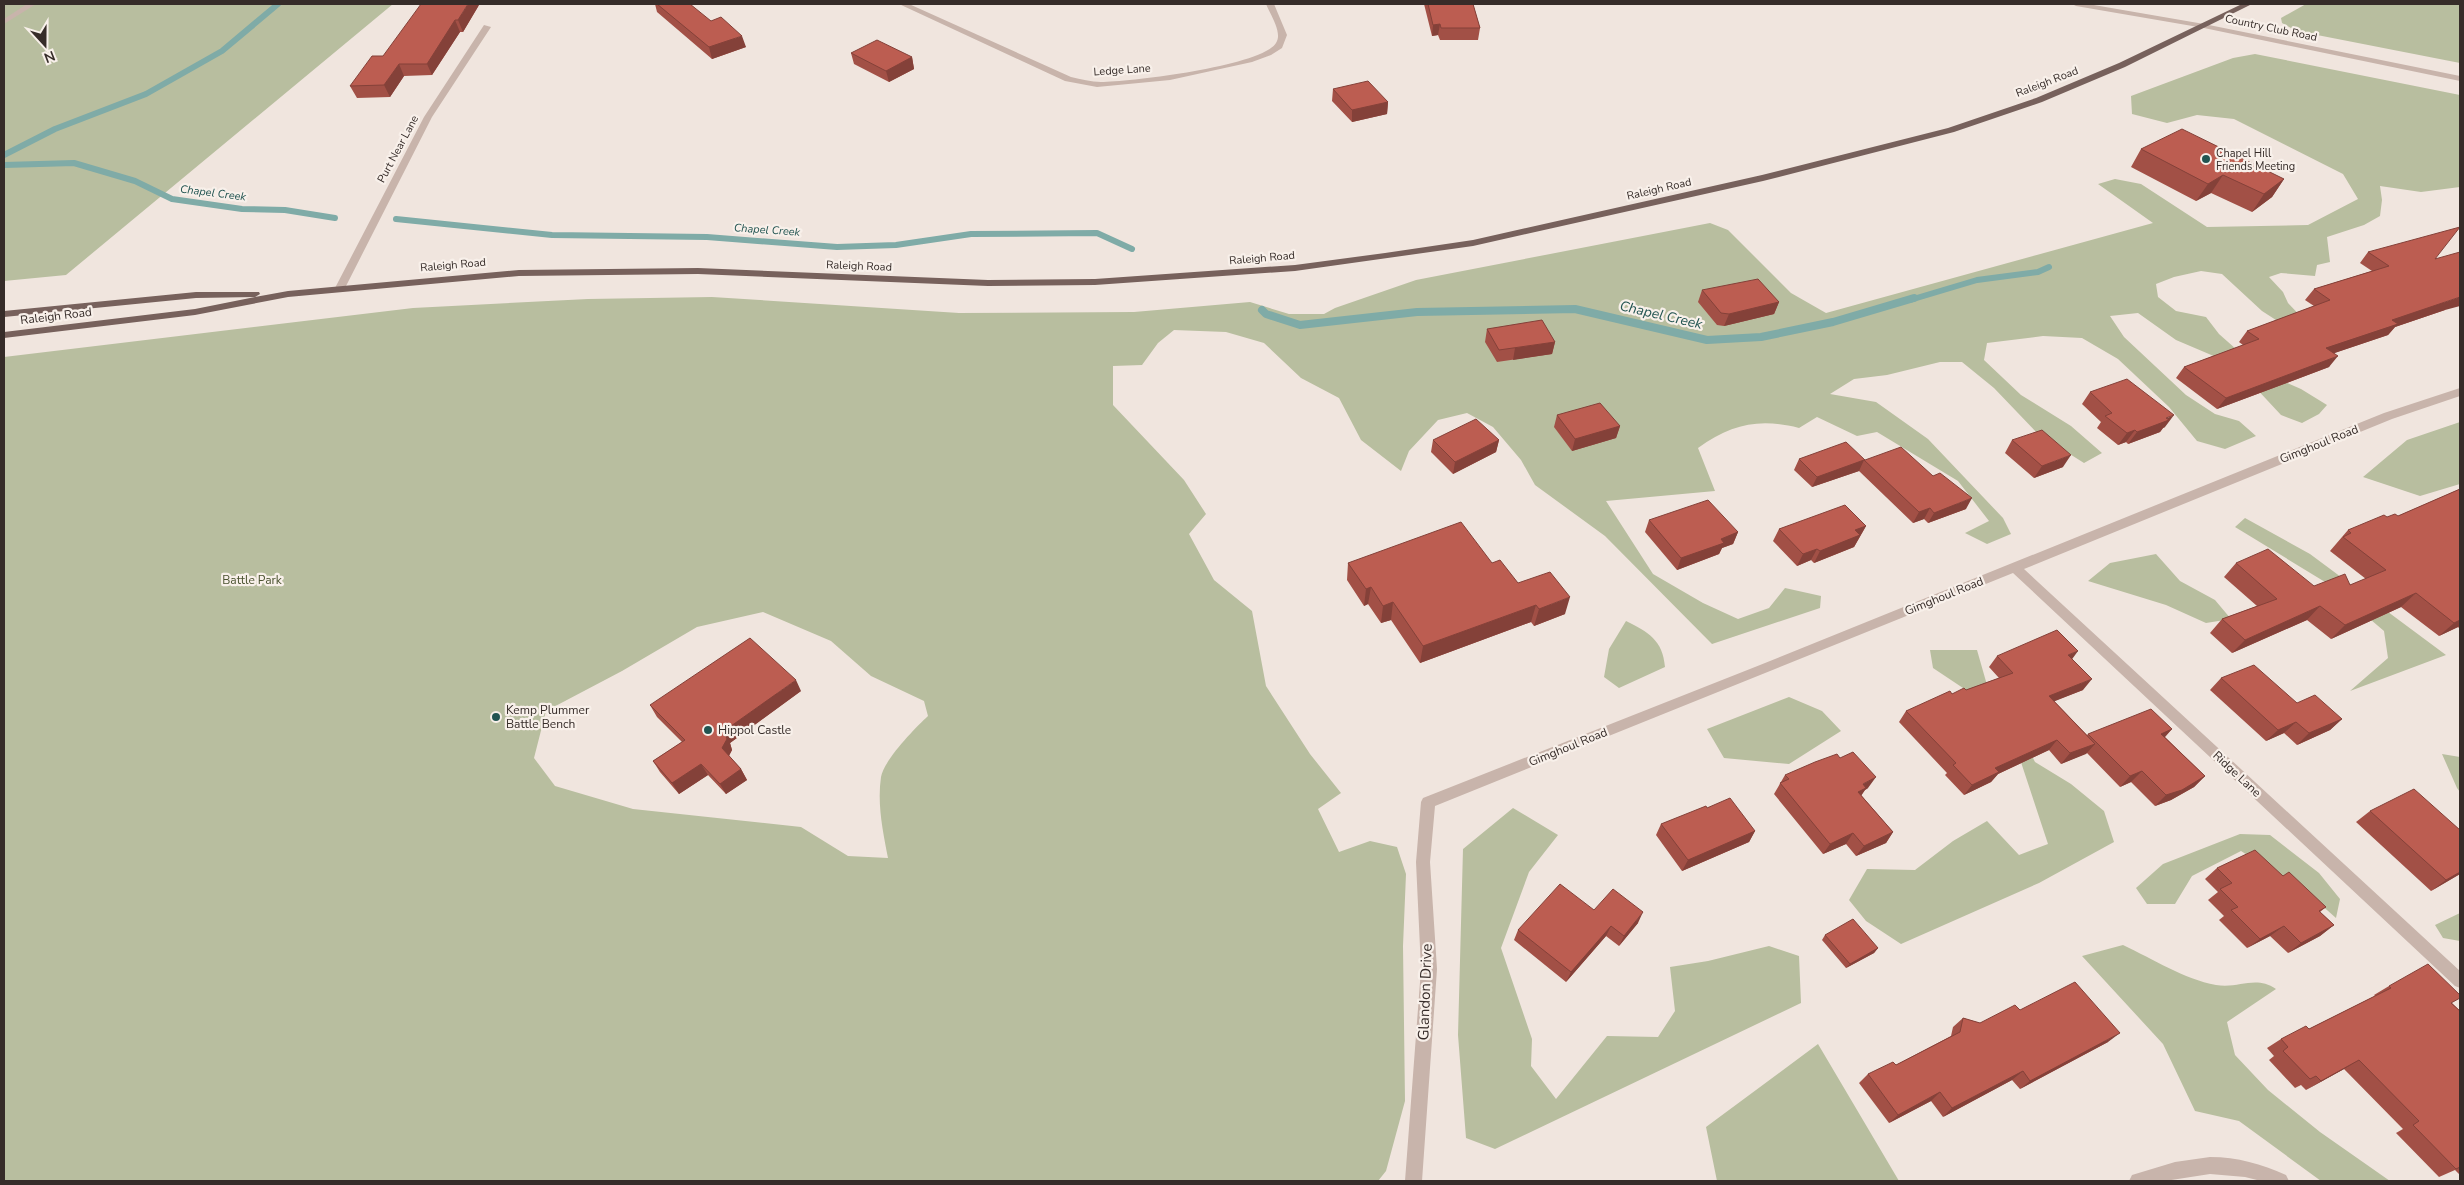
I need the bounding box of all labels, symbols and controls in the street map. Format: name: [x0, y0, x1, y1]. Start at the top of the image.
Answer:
street label: Country Club Road: [2224, 11, 2318, 45]
north arrow: [20, 20, 70, 70]
text: N: [41, 46, 58, 67]
street label: Ledge Lane: [1093, 61, 1151, 79]
street label: Raleigh Road: [2014, 63, 2080, 101]
street label: Purt Near Lane: [374, 112, 422, 185]
place label: Chapel Hill Friends Meeting: [2216, 146, 2295, 174]
marker: Chapel Hill Friends Meeting: [2200, 153, 2212, 165]
street label: Raleigh Road: [1625, 174, 1693, 204]
water label: Chapel Creek: [179, 182, 247, 205]
water label: Chapel Creek: [733, 220, 801, 240]
street label: Raleigh Road: [1229, 248, 1295, 268]
street label: Raleigh Road: [420, 255, 486, 275]
street label: Raleigh Road: [826, 257, 892, 275]
water label: Chapel Creek: [1618, 296, 1705, 334]
street label: Raleigh Road: [19, 304, 93, 328]
street label: Gimghoul Road: [2277, 421, 2361, 467]
park label: Battle Park: [222, 572, 283, 588]
street label: Gimghoul Road: [1902, 573, 1986, 619]
place label: Kemp Plummer Battle Bench: [506, 702, 590, 732]
marker: Kemp Plummer Battle Bench: [490, 711, 502, 723]
place label: Hippol Castle: [718, 722, 791, 738]
marker: Hippol Castle: [702, 724, 714, 736]
street label: Gimghoul Road: [1526, 724, 1610, 770]
street label: Ridge Lane: [2209, 748, 2265, 800]
street label: Glandon Drive: [1413, 943, 1437, 1041]

